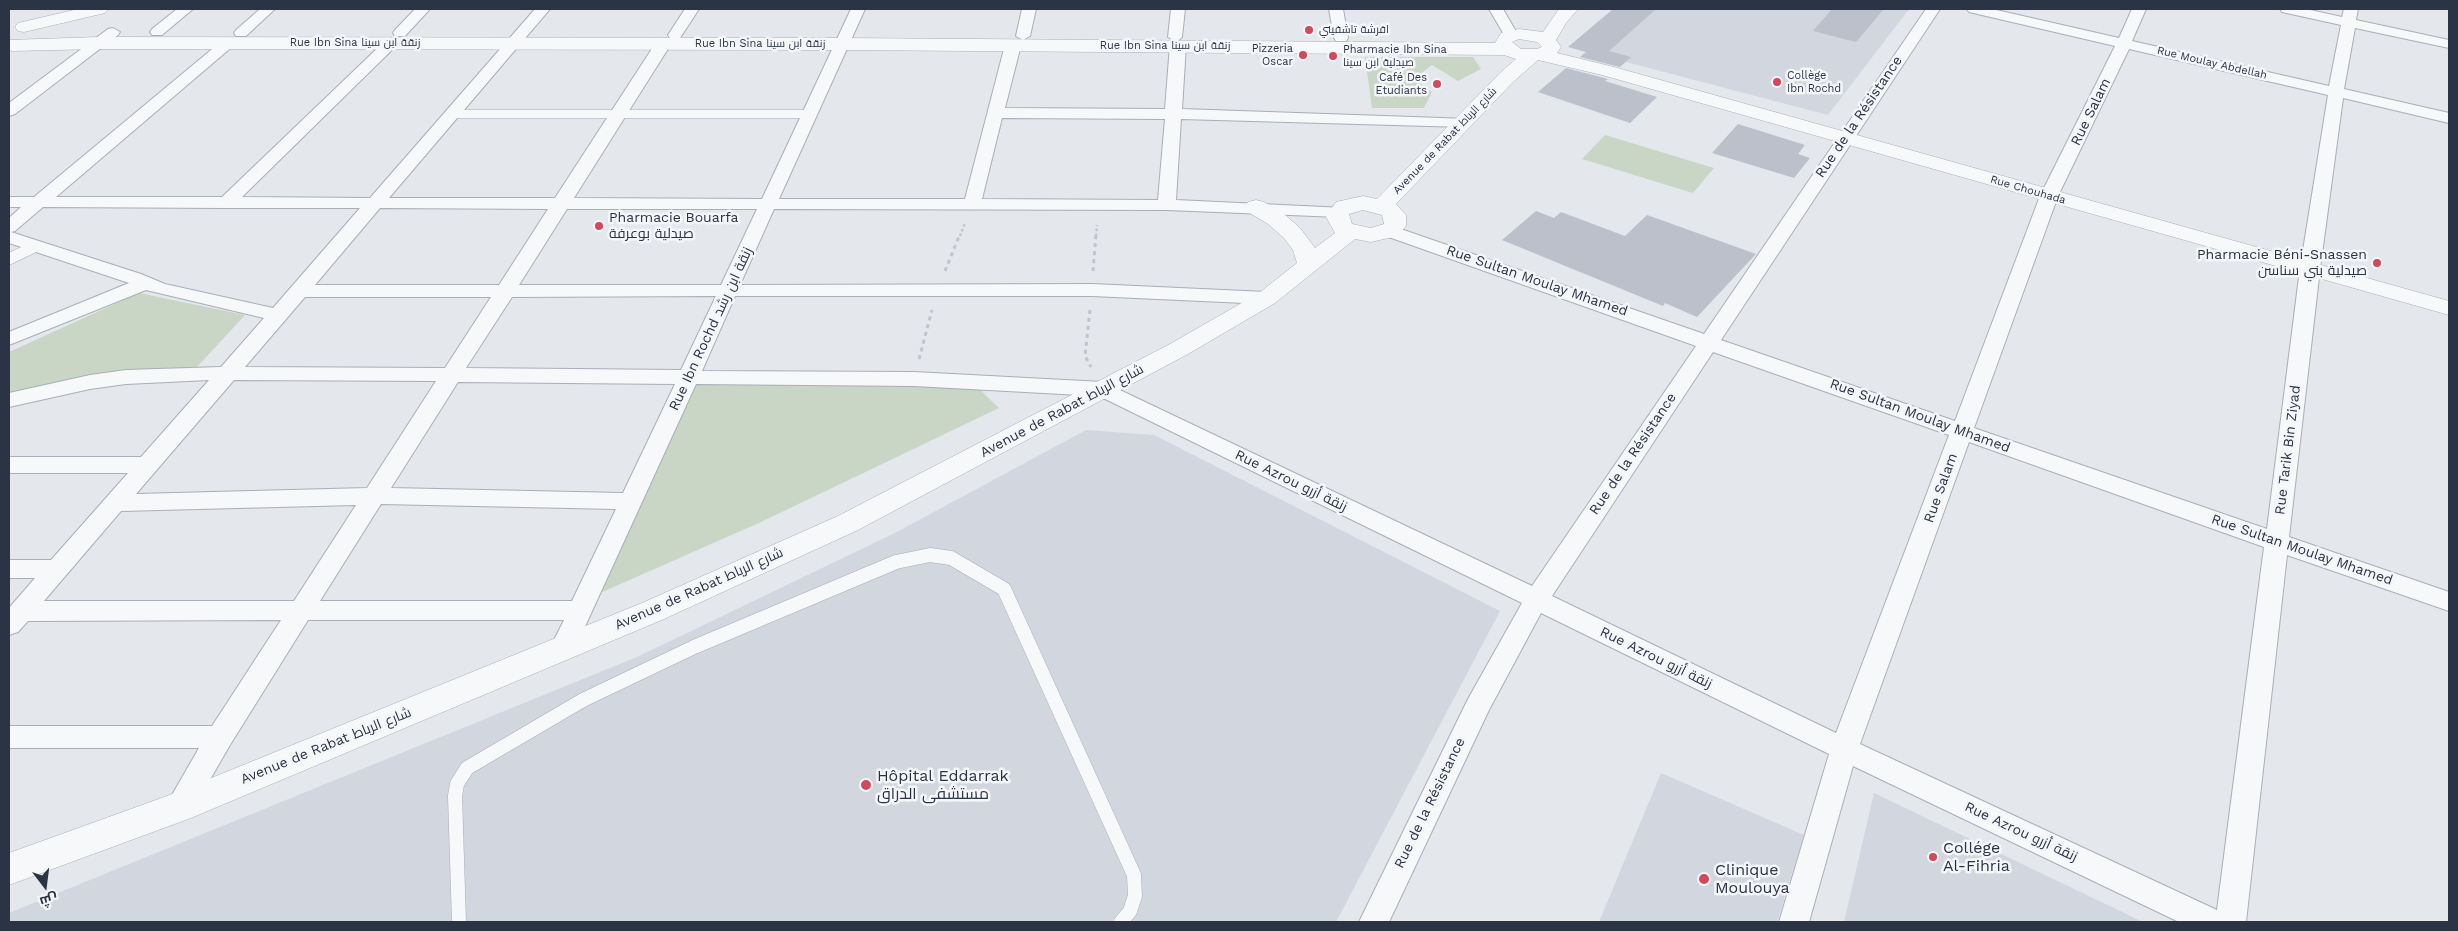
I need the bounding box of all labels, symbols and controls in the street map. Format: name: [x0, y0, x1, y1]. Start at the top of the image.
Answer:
place label: افرشة تاشفيني: [1319, 23, 1389, 37]
marker: افرشة تاشفيني: [1303, 24, 1315, 36]
street label: Rue Ibn Sina زنقة ابن سينا: [290, 36, 420, 50]
street label: Rue Ibn Sina زنقة ابن سينا: [695, 37, 825, 51]
street label: Rue Ibn Sina زنقة ابن سينا: [1100, 39, 1230, 53]
place label: Pizzeria Oscar: [1252, 42, 1293, 68]
place label: Pharmacie Ibn Sina صيدلية ابن سينا: [1343, 43, 1447, 69]
street label: Rue Moulay Abdellah: [2156, 44, 2268, 82]
marker: Pizzeria Oscar: [1297, 49, 1309, 61]
marker: Pharmacie Ibn Sina صيدلية ابن سينا: [1327, 50, 1339, 62]
street label: Rue de la Résistance: [1812, 53, 1906, 181]
place label: Collège Ibn Rochd: [1787, 69, 1841, 95]
place label: Café Des Etudiants: [1376, 71, 1427, 97]
marker: Collège Ibn Rochd: [1771, 76, 1783, 88]
street label: Rue Salam: [2067, 76, 2115, 148]
marker: Café Des Etudiants: [1431, 78, 1443, 90]
street label: Avenue de Rabat شارع الرباط: [1390, 85, 1500, 197]
street label: Rue Chouhada: [1989, 173, 2067, 207]
place label: Pharmacie Bouarfa صيدلية بوعرفة: [609, 210, 738, 242]
marker: Pharmacie Bouarfa صيدلية بوعرفة: [593, 220, 605, 232]
street label: Rue Sultan Moulay Mhamed: [1444, 242, 1630, 320]
street label: Rue Ibn Rochd زنقة ابن رشد: [666, 245, 756, 413]
place label: Pharmacie Béni-Snassen صيدلية بني سناسن: [2197, 247, 2367, 280]
marker: Pharmacie Béni-Snassen صيدلية بني سناسن: [2371, 257, 2383, 269]
street label: Avenue de Rabat شارع الرباط: [977, 361, 1147, 461]
street label: Rue Sultan Moulay Mhamed: [1827, 375, 2013, 457]
street label: Rue Tarik Bin Ziyad: [2272, 384, 2304, 516]
street label: Rue de la Résistance: [1586, 390, 1680, 518]
street label: Rue Azrou زنقة أزرو: [1232, 447, 1350, 515]
street label: Rue Salam: [1921, 451, 1961, 525]
street label: Rue Sultan Moulay Mhamed: [2209, 511, 2395, 589]
street label: Avenue de Rabat شارع الرباط: [612, 544, 786, 634]
street label: Rue Azrou زنقة أزرو: [1597, 624, 1715, 692]
street label: Avenue de Rabat شارع الرباط: [238, 704, 414, 788]
street label: Rue de la Résistance: [1391, 735, 1469, 871]
place label: Hôpital Eddarrak مستشفى الدراق: [877, 766, 1009, 804]
marker: Hôpital Eddarrak مستشفى الدراق: [859, 778, 873, 792]
street label: Rue Azrou زنقة أزرو: [1962, 798, 2080, 866]
place label: Collége Al-Fihria: [1943, 838, 2010, 876]
marker: Collége Al-Fihria: [1927, 851, 1939, 863]
place label: Clinique Moulouya: [1715, 860, 1789, 898]
north arrow: [20, 861, 70, 911]
marker: Clinique Moulouya: [1697, 872, 1711, 886]
text: ش: [38, 890, 60, 911]

